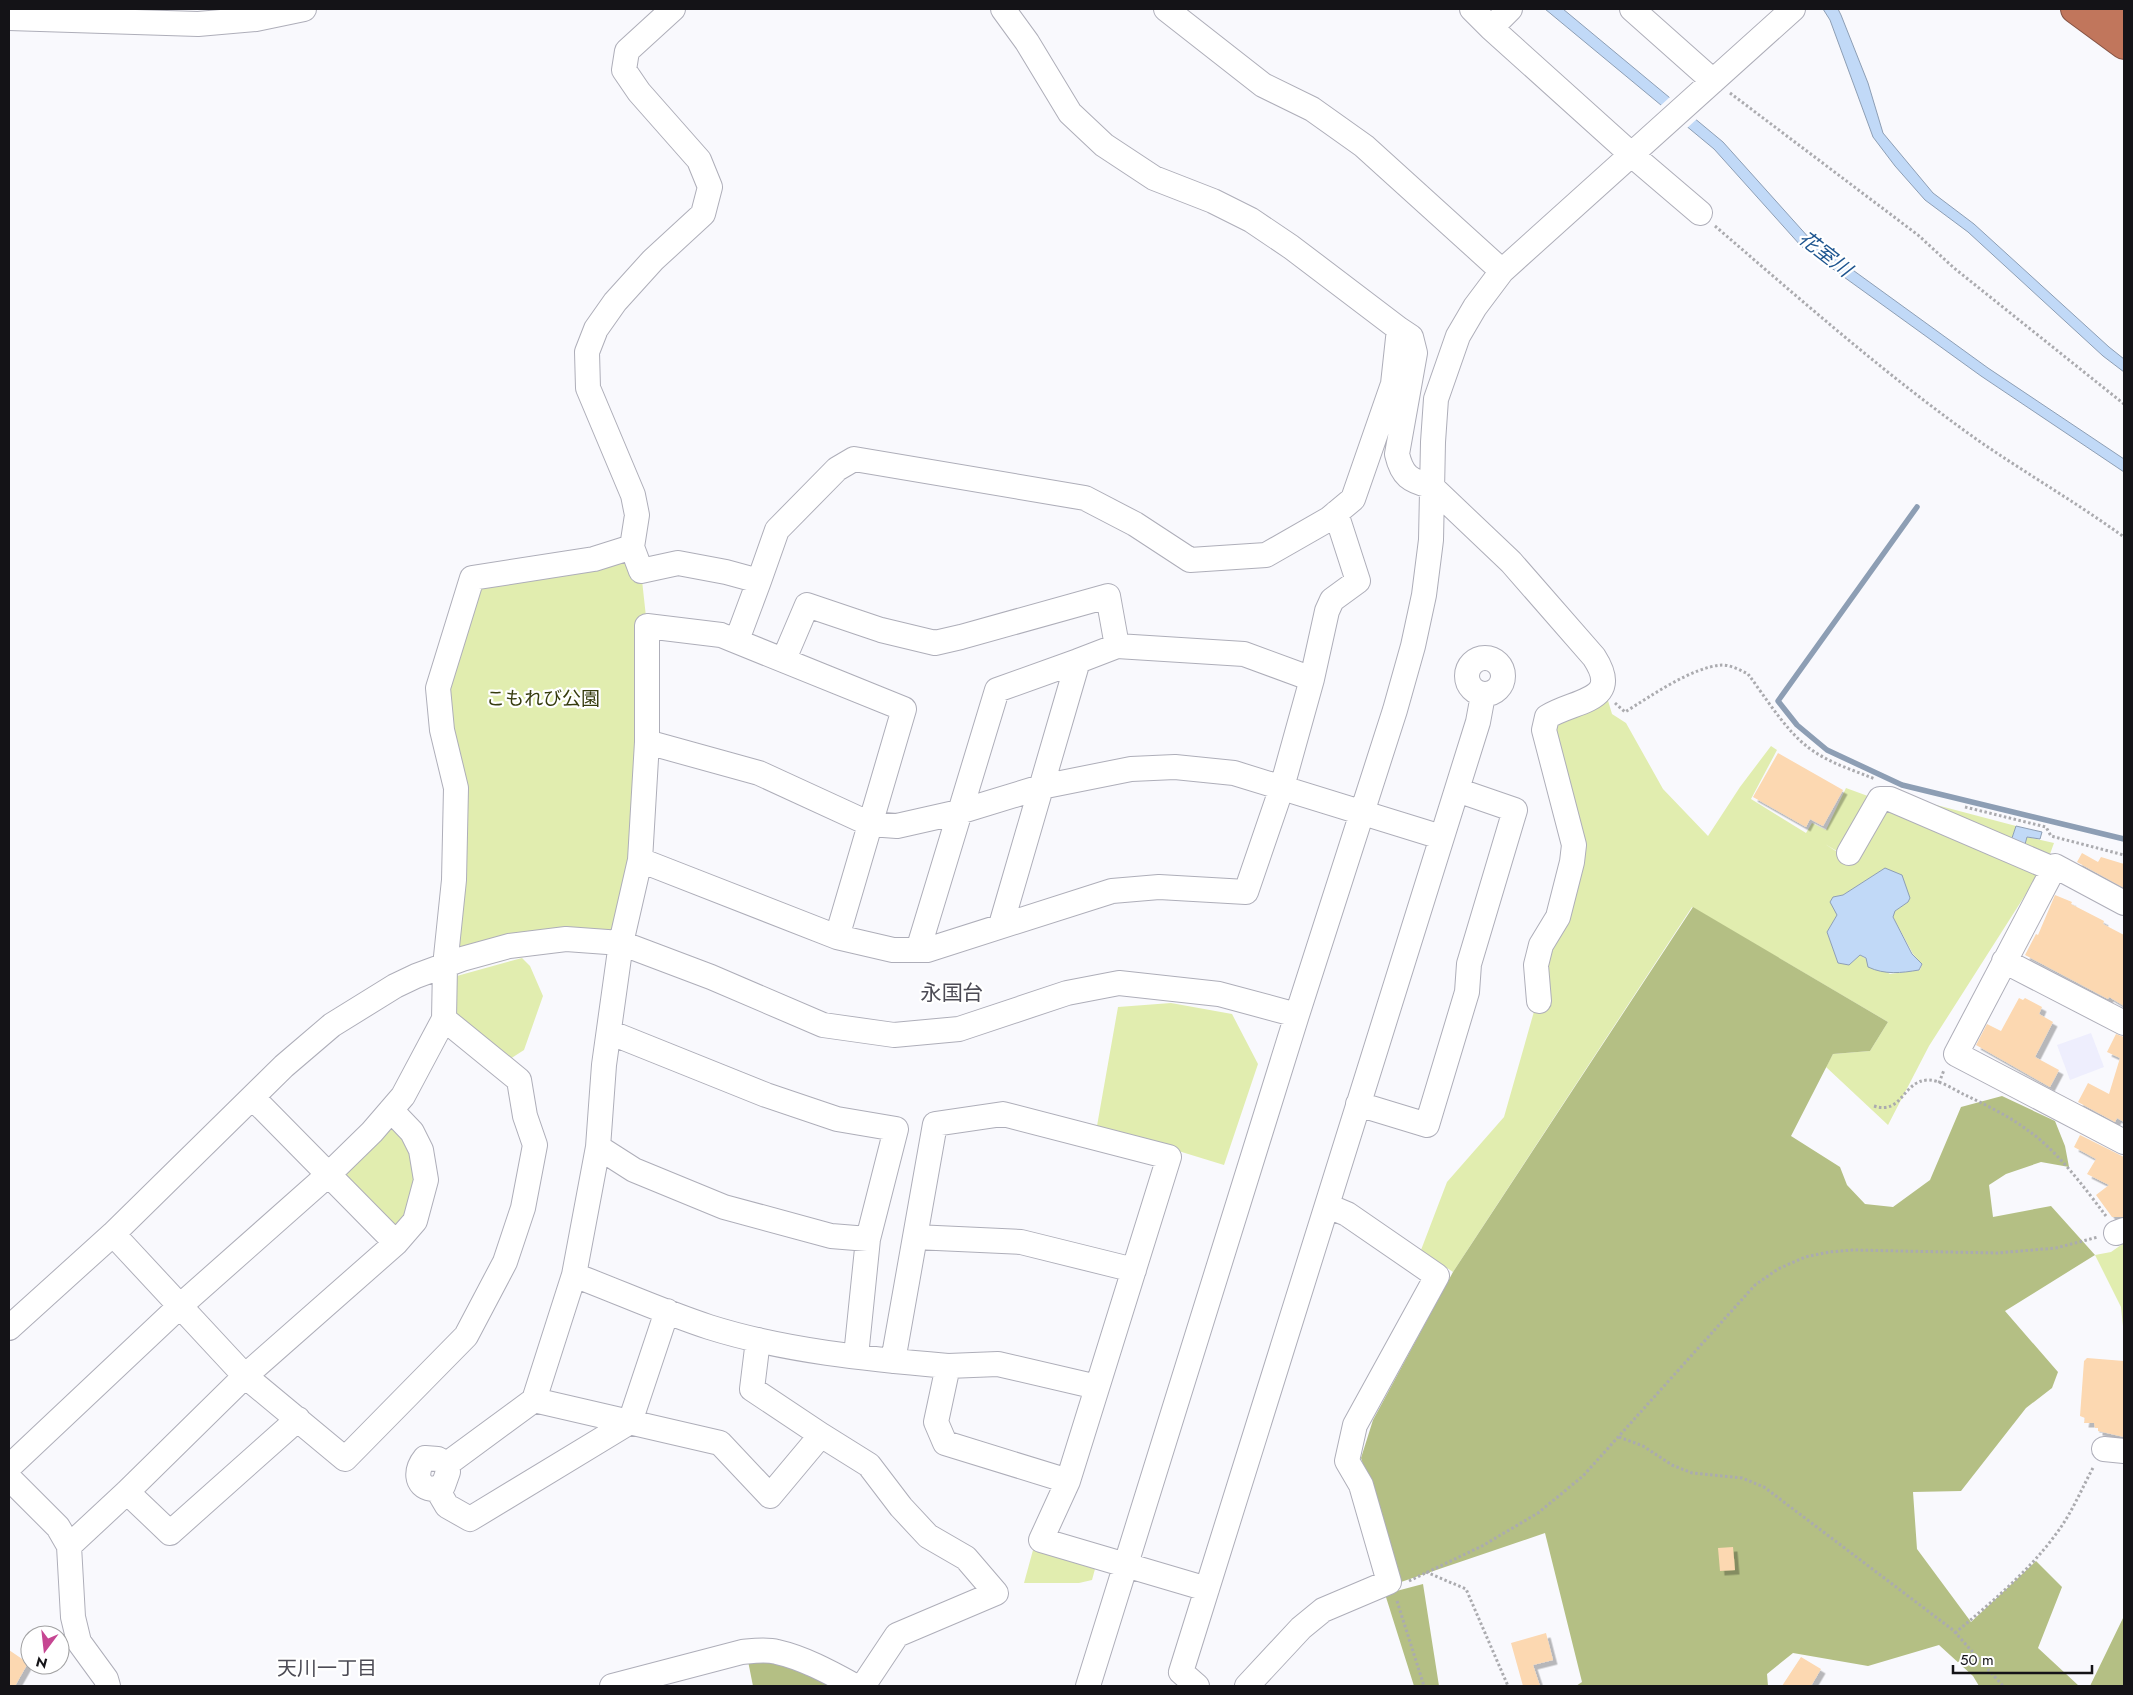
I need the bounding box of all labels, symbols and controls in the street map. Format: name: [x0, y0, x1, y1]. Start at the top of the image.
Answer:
water label: 花室川: [1792, 224, 1859, 285]
park label: こもれび公園: [486, 685, 600, 712]
district label: 永国台: [921, 978, 984, 1008]
north arrow: [20, 1625, 70, 1675]
scale bar: [1953, 1642, 2092, 1674]
text: 50 m: [1960, 1649, 1994, 1671]
text: N: [34, 1651, 50, 1674]
district label: 天川一丁目: [277, 1654, 377, 1683]

